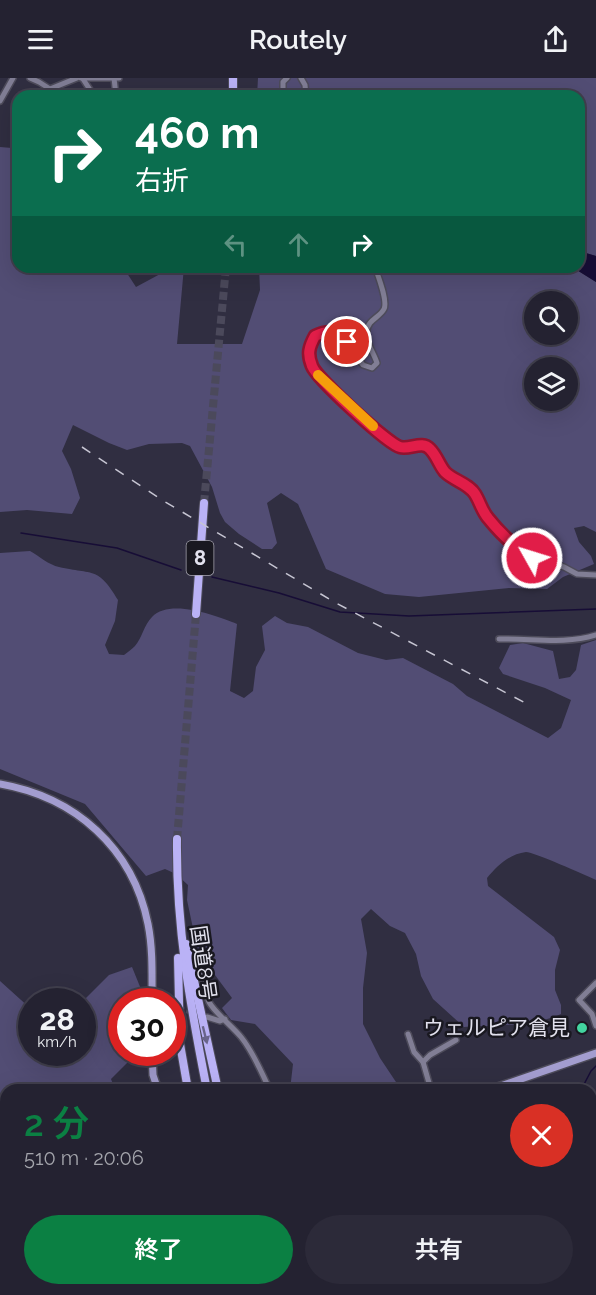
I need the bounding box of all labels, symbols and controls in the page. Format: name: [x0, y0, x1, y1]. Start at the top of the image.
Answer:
icon: menu: [24, 23, 57, 56]
icon: share: [539, 23, 572, 56]
text: Routely: [249, 24, 347, 55]
text: 460 m: [135, 109, 259, 158]
icon: right: [36, 114, 114, 192]
text: 右折: [135, 165, 189, 196]
icon: left: [219, 228, 252, 261]
icon: ahead: [282, 228, 315, 261]
icon: right: [345, 228, 378, 261]
map controls: [524, 291, 578, 411]
button: search: [524, 291, 578, 345]
pin: [321, 316, 372, 367]
icon: arrive: [330, 325, 363, 358]
button: layers: [524, 357, 578, 411]
position arrow: [500, 526, 564, 590]
road number: 8: [186, 541, 214, 575]
street label: 国道8号: [186, 924, 221, 1002]
speed limit sign: 30: [108, 988, 186, 1066]
text: 28: [39, 1002, 75, 1037]
place label: ウェルピア倉見: [423, 1015, 570, 1040]
marker: ウェルピア倉見: [575, 1021, 589, 1035]
one-way arrow: [201, 1026, 211, 1044]
text: km/h: [37, 1033, 77, 1051]
text: 2 分: [24, 1102, 89, 1144]
button: close: [510, 1104, 573, 1167]
text: 510 m · 20:06: [24, 1146, 144, 1170]
button: 終了: [24, 1215, 293, 1284]
button: 共有: [305, 1215, 573, 1284]

